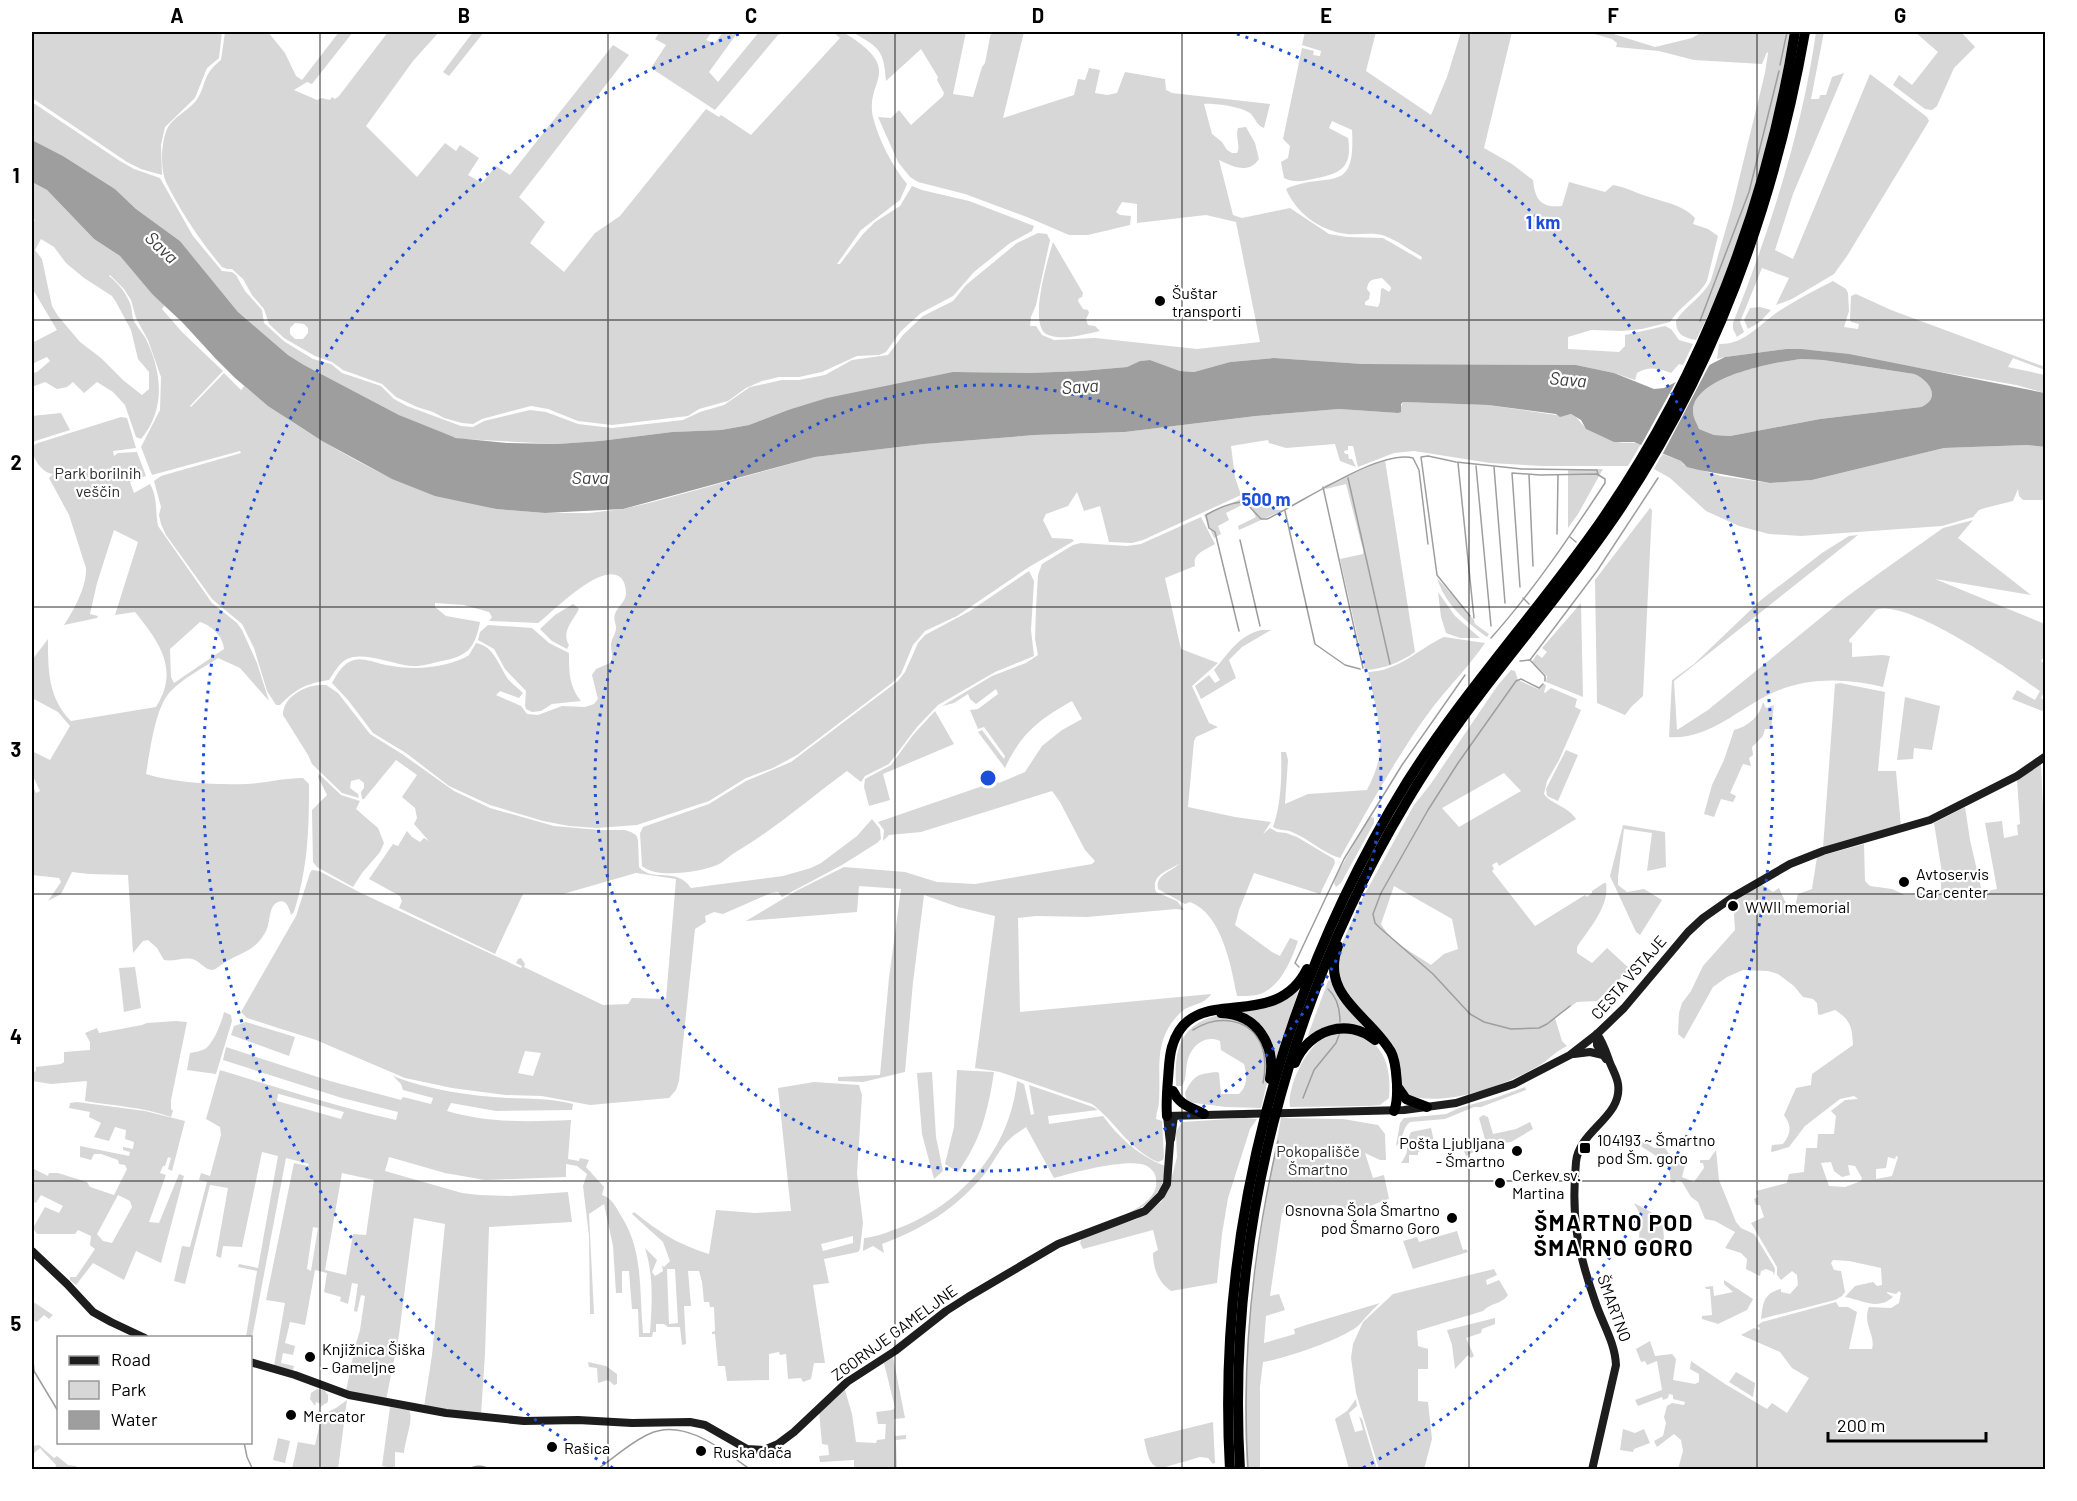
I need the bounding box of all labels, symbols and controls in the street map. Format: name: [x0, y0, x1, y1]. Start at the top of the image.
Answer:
text: A: [170, 3, 184, 27]
text: B: [458, 3, 470, 27]
text: C: [745, 3, 757, 27]
text: D: [1032, 3, 1044, 27]
text: E: [1320, 3, 1332, 27]
text: F: [1607, 3, 1619, 27]
text: G: [1894, 3, 1906, 27]
text: 1: [12, 163, 20, 187]
text: 1 km: [1526, 211, 1560, 233]
water label: Sava: [141, 226, 183, 268]
place label: Šuštar transporti: [1172, 283, 1242, 320]
marker: Šuštar transporti: [1153, 294, 1167, 308]
water label: Sava: [1549, 366, 1587, 392]
water label: Sava: [1061, 374, 1099, 398]
text: 2: [10, 450, 22, 474]
park label: Park borilnih veščin: [55, 463, 141, 500]
water label: Sava: [571, 466, 609, 488]
text: 500 m: [1242, 488, 1290, 510]
text: 3: [11, 737, 21, 761]
centre of rings: [978, 768, 998, 788]
place label: Avtoservis Car center: [1916, 864, 1989, 901]
marker: Avtoservis Car center: [1897, 875, 1911, 889]
place label: WWII memorial: [1745, 897, 1850, 916]
marker: WWII memorial: [1726, 899, 1740, 913]
street label: CESTA VSTAJE: [1586, 931, 1670, 1023]
text: 4: [10, 1024, 22, 1048]
place label: 104193 ~ Šmartno pod Šm. goro: [1597, 1130, 1715, 1167]
place label: Pošta Ljubljana - Šmartno: [1399, 1133, 1505, 1170]
park label: Pokopališče Šmartno: [1276, 1141, 1360, 1178]
marker: 104193 ~ Šmartno pod Šm. goro: [1578, 1141, 1592, 1155]
marker: Pošta Ljubljana - Šmartno: [1510, 1144, 1524, 1158]
place label: Cerkev sv. Martina: [1512, 1165, 1581, 1202]
marker: Cerkev sv. Martina: [1493, 1176, 1507, 1190]
place label: Osnovna Šola Šmartno pod Šmarno Goro: [1285, 1200, 1440, 1237]
district label: ŠMARTNO POD ŠMARNO GORO: [1534, 1209, 1694, 1260]
marker: Osnovna Šola Šmartno pod Šmarno Goro: [1445, 1211, 1459, 1225]
street label: ŠMARTNO: [1594, 1272, 1636, 1344]
street label: ZGORNJE GAMELJNE: [828, 1280, 960, 1384]
text: 5: [11, 1311, 22, 1335]
legend: [57, 1336, 252, 1444]
place label: Knjižnica Šiška - Gameljne: [322, 1339, 425, 1376]
text: Road: [111, 1348, 151, 1370]
marker: Knjižnica Šiška - Gameljne: [303, 1350, 317, 1364]
text: Park: [111, 1378, 146, 1400]
scale bar: [1828, 1405, 1986, 1443]
place label: Mercator: [303, 1406, 365, 1425]
text: Water: [111, 1408, 158, 1430]
marker: Mercator: [284, 1408, 298, 1422]
text: 200 m: [1837, 1414, 1885, 1436]
place label: Rašica: [564, 1438, 610, 1457]
marker: Rašica: [545, 1440, 559, 1454]
place label: Ruska dača: [713, 1442, 792, 1461]
marker: Ruska dača: [694, 1444, 708, 1458]

